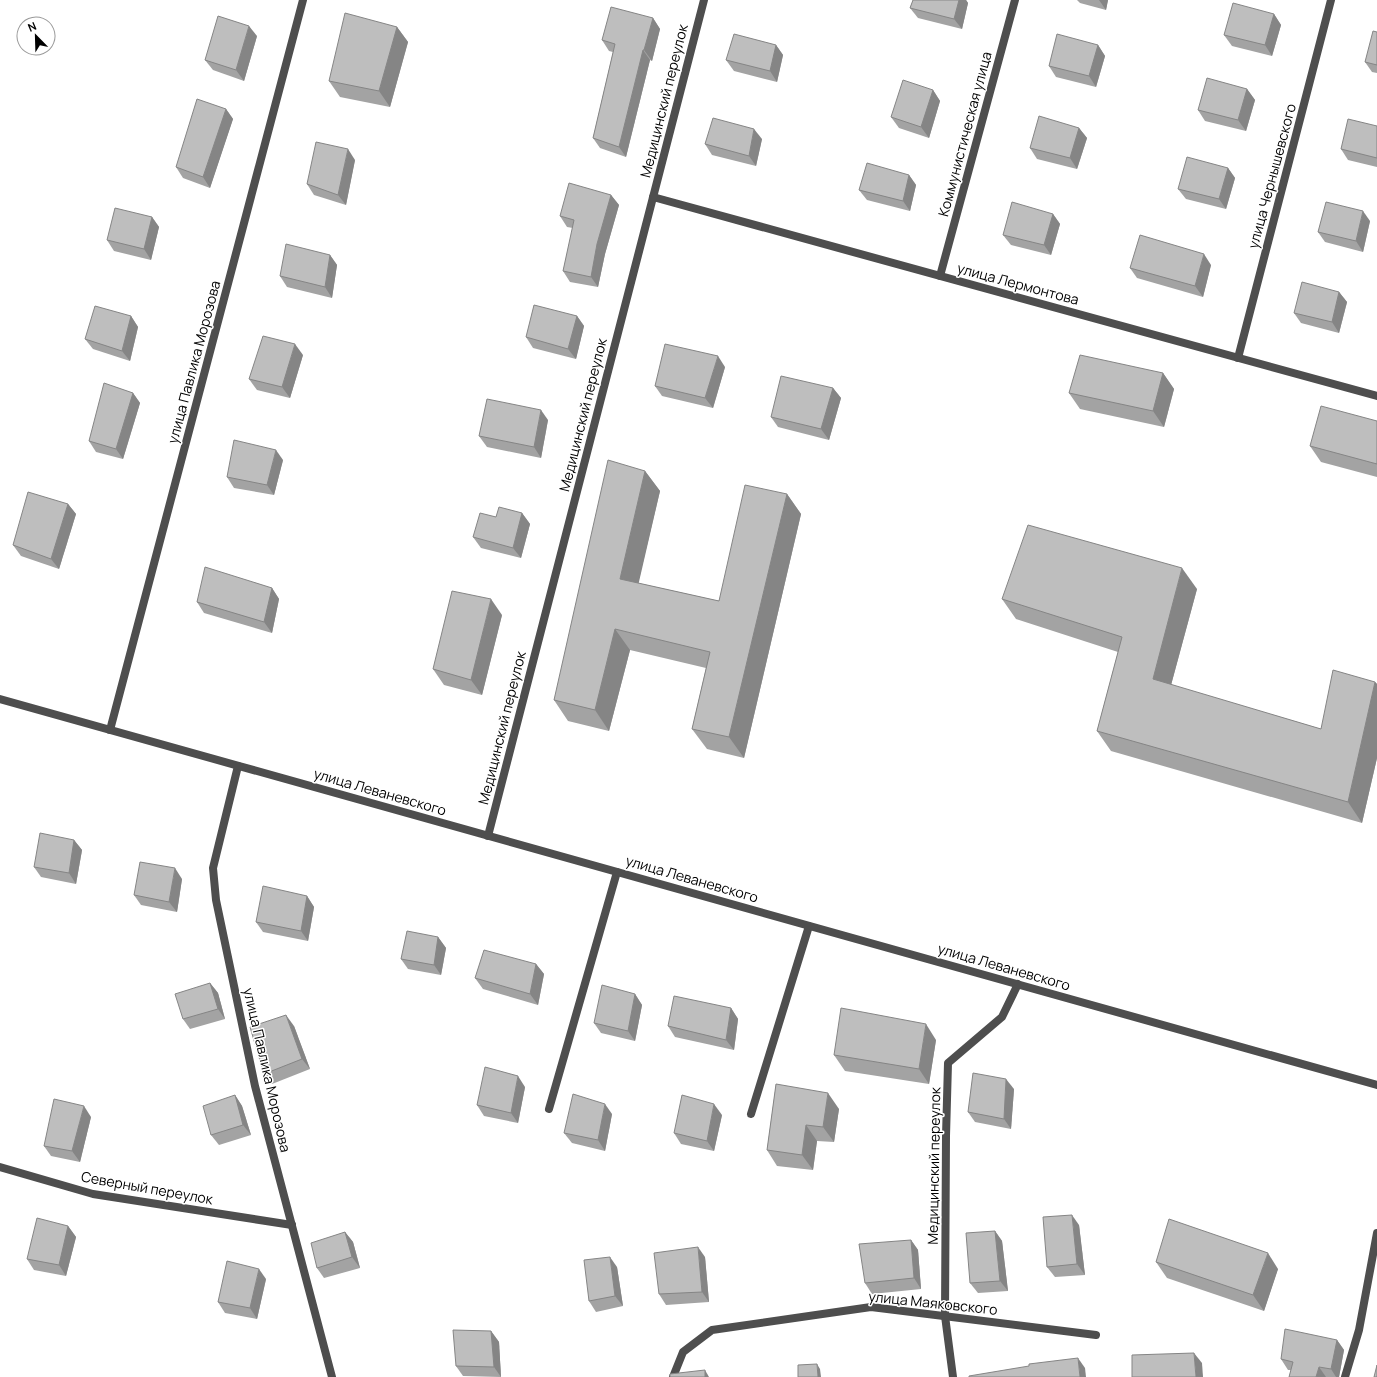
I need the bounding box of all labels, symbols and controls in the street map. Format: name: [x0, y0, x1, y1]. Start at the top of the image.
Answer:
north arrow: [16, 16, 56, 56]
text: N: [25, 18, 39, 35]
street label: Медицинский переулок: [635, 21, 692, 180]
street label: Коммунистическая улица: [933, 49, 996, 218]
street label: улица Чернышевского: [1243, 101, 1300, 250]
street label: улица Лермонтова: [955, 258, 1081, 309]
street label: улица Павлика Морозова: [163, 278, 224, 445]
street label: Медицинский переулок: [554, 335, 611, 494]
street label: Медицинский переулок: [473, 648, 530, 807]
street label: улица Леваневского: [312, 763, 449, 820]
street label: улица Леваневского: [624, 850, 761, 907]
street label: улица Леваневского: [936, 938, 1073, 995]
street label: улица Павлика Морозова: [239, 986, 296, 1154]
street label: Медицинский переулок: [923, 1086, 944, 1245]
street label: Северный переулок: [80, 1167, 215, 1209]
street label: улица Маяковского: [868, 1286, 999, 1319]

